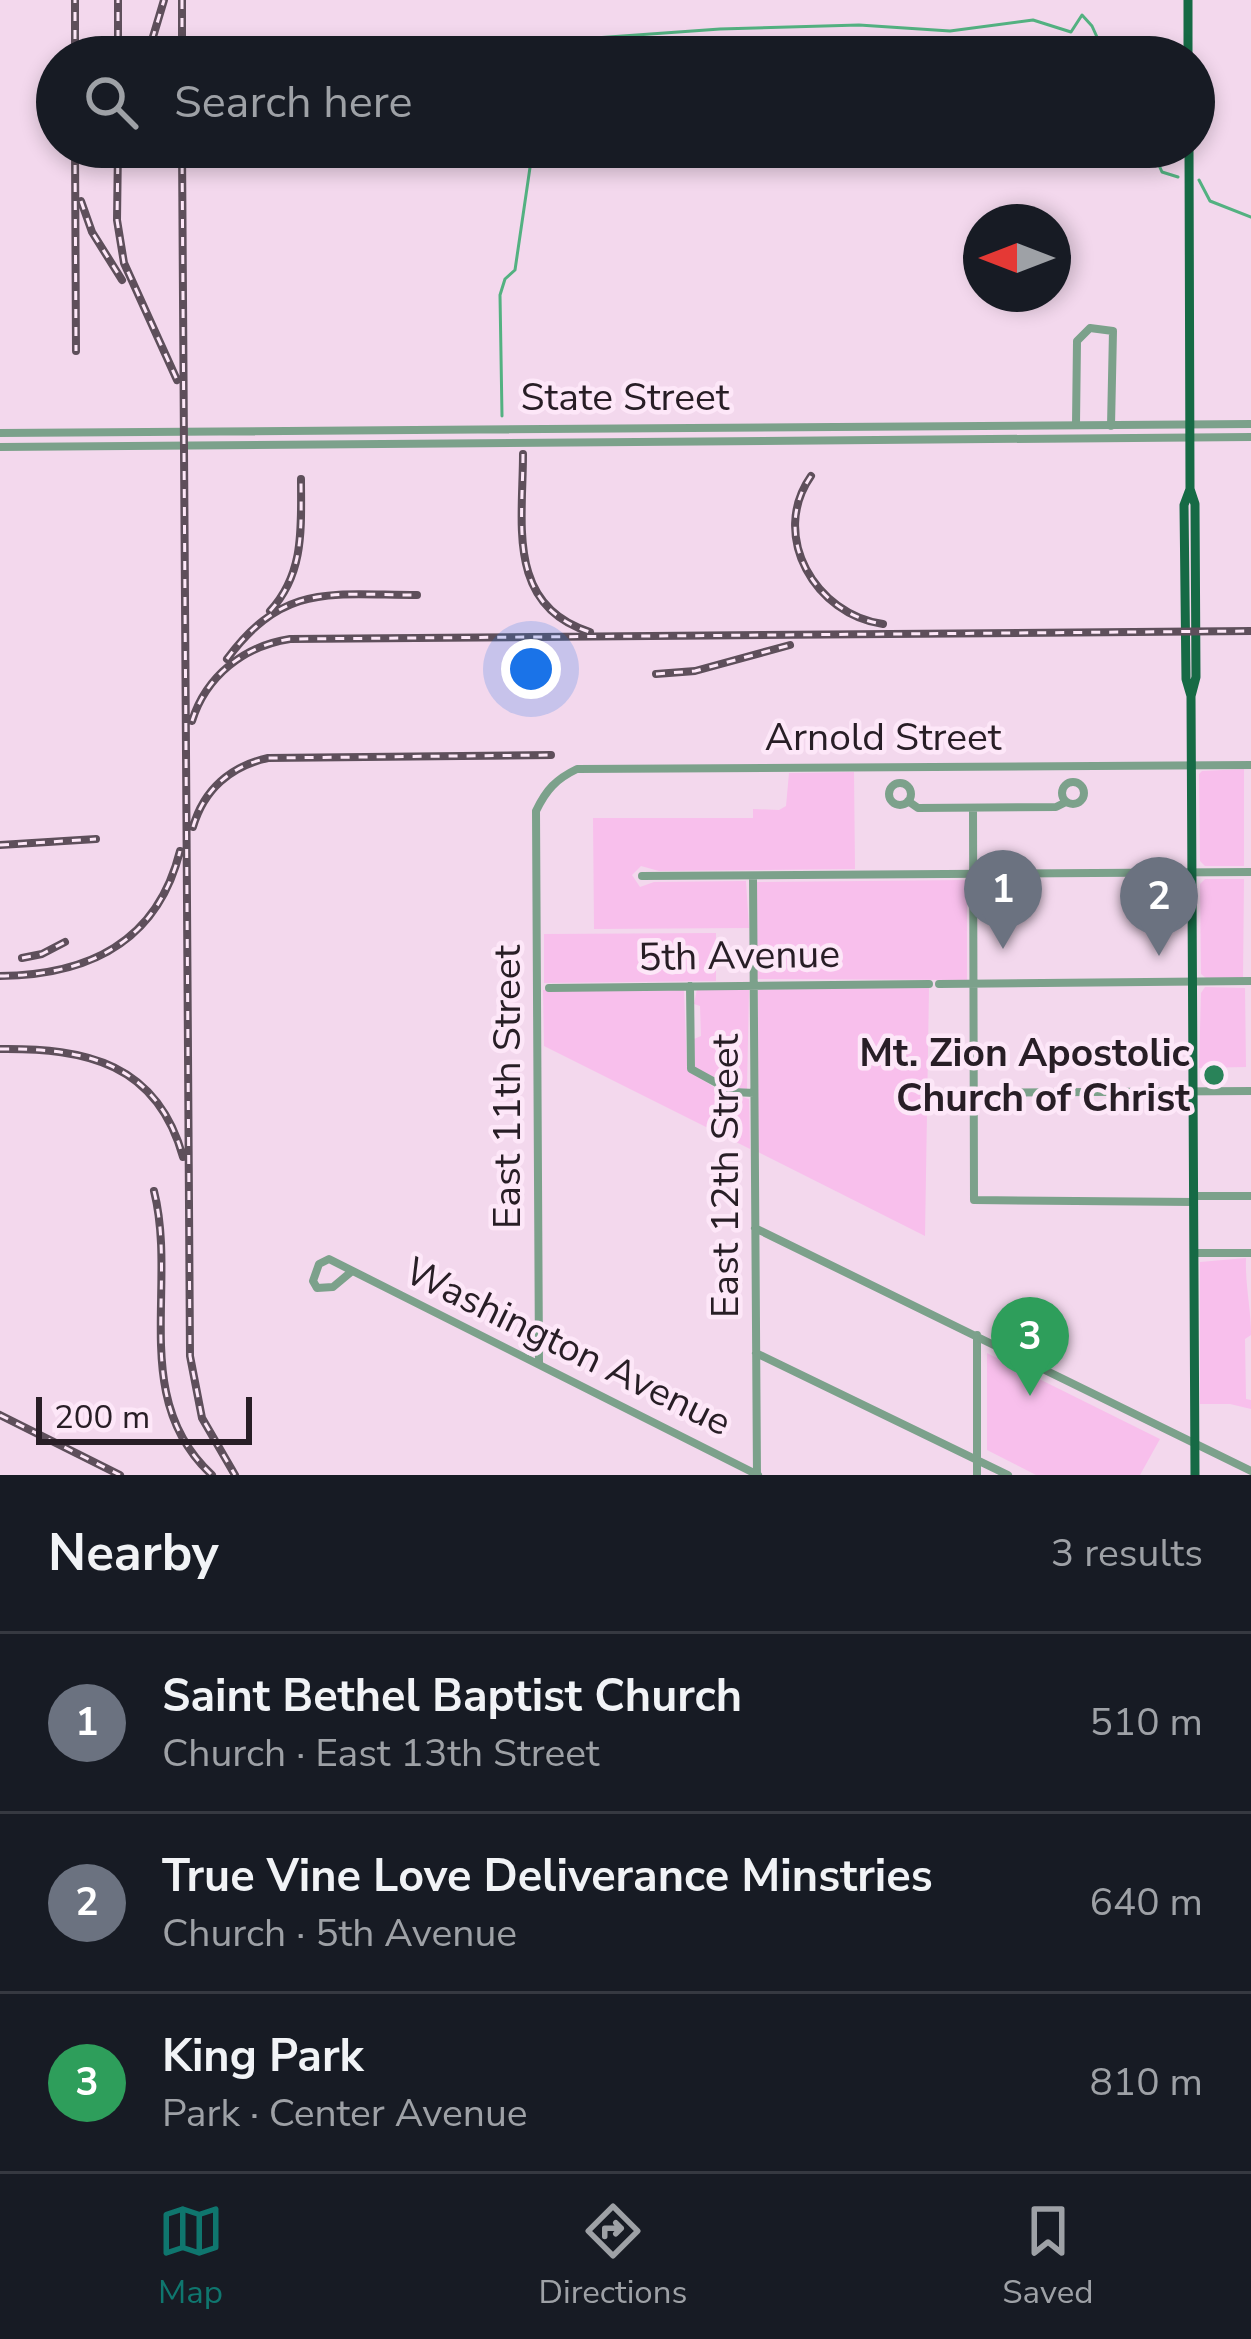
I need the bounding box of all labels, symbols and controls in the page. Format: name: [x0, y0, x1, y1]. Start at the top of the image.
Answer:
search box: [36, 36, 1215, 168]
icon: search: [78, 69, 144, 135]
text: Search here: [174, 72, 413, 133]
north arrow: [963, 204, 1071, 312]
street label: State Street: [521, 371, 730, 424]
your location: [501, 639, 561, 699]
street label: Arnold Street: [765, 711, 1002, 764]
pin: 1: [964, 850, 1042, 949]
pin: 2: [1120, 857, 1198, 956]
street label: 5th Avenue: [638, 928, 840, 984]
street label: East 11th Street: [481, 944, 534, 1229]
place label: Mt. Zion Apostolic Church of Christ: [859, 1027, 1191, 1125]
street label: East 12th Street: [699, 1033, 752, 1318]
marker: Mt. Zion Apostolic Church of Christ: [1201, 1062, 1227, 1088]
street label: Washington Avenue: [396, 1245, 740, 1449]
pin: 3: [991, 1297, 1069, 1396]
scale bar: [36, 1391, 252, 1444]
text: 200 m: [54, 1395, 150, 1440]
text: Nearby: [48, 1518, 219, 1588]
text: 3 results: [1051, 1527, 1203, 1580]
text: Saint Bethel Baptist Church: [162, 1666, 742, 1727]
text: 1: [75, 1696, 99, 1749]
text: 510 m: [1089, 1696, 1203, 1749]
text: Church · East 13th Street: [162, 1727, 600, 1780]
text: True Vine Love Deliverance Minstries: [162, 1846, 933, 1907]
text: 2: [75, 1876, 99, 1929]
text: 640 m: [1089, 1876, 1203, 1929]
text: Church · 5th Avenue: [162, 1907, 517, 1960]
text: King Park: [162, 2026, 364, 2087]
text: 3: [75, 2056, 99, 2109]
text: 810 m: [1089, 2056, 1203, 2109]
text: Park · Center Avenue: [162, 2087, 528, 2140]
tab: Map: [158, 2198, 224, 2315]
tab: Directions: [539, 2198, 687, 2315]
tab: Saved: [1002, 2198, 1093, 2315]

